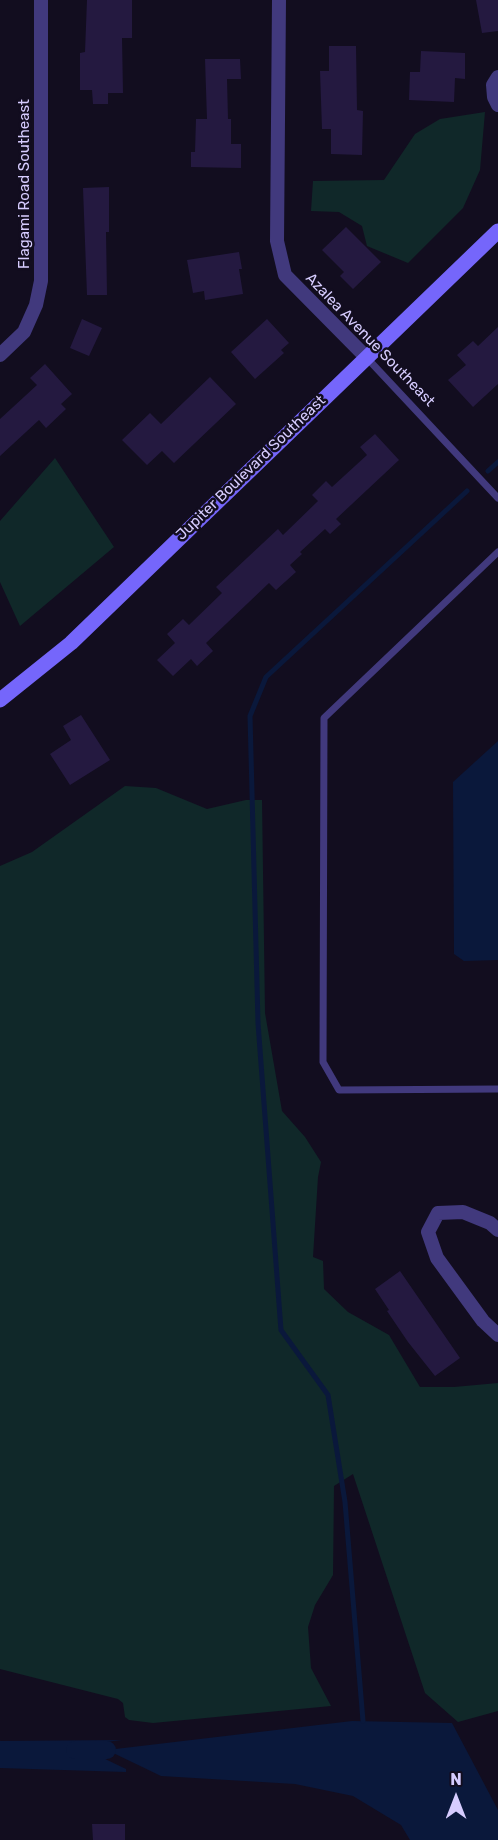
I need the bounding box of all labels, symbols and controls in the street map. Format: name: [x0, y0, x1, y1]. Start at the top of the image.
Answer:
street label: Flagami Road Southeast: [16, 99, 34, 269]
street label: Azalea Avenue Southeast: [302, 270, 438, 410]
street label: Jupiter Boulevard Southeast: [173, 392, 329, 544]
north arrow: [426, 1768, 486, 1828]
text: N: [450, 1770, 462, 1789]

